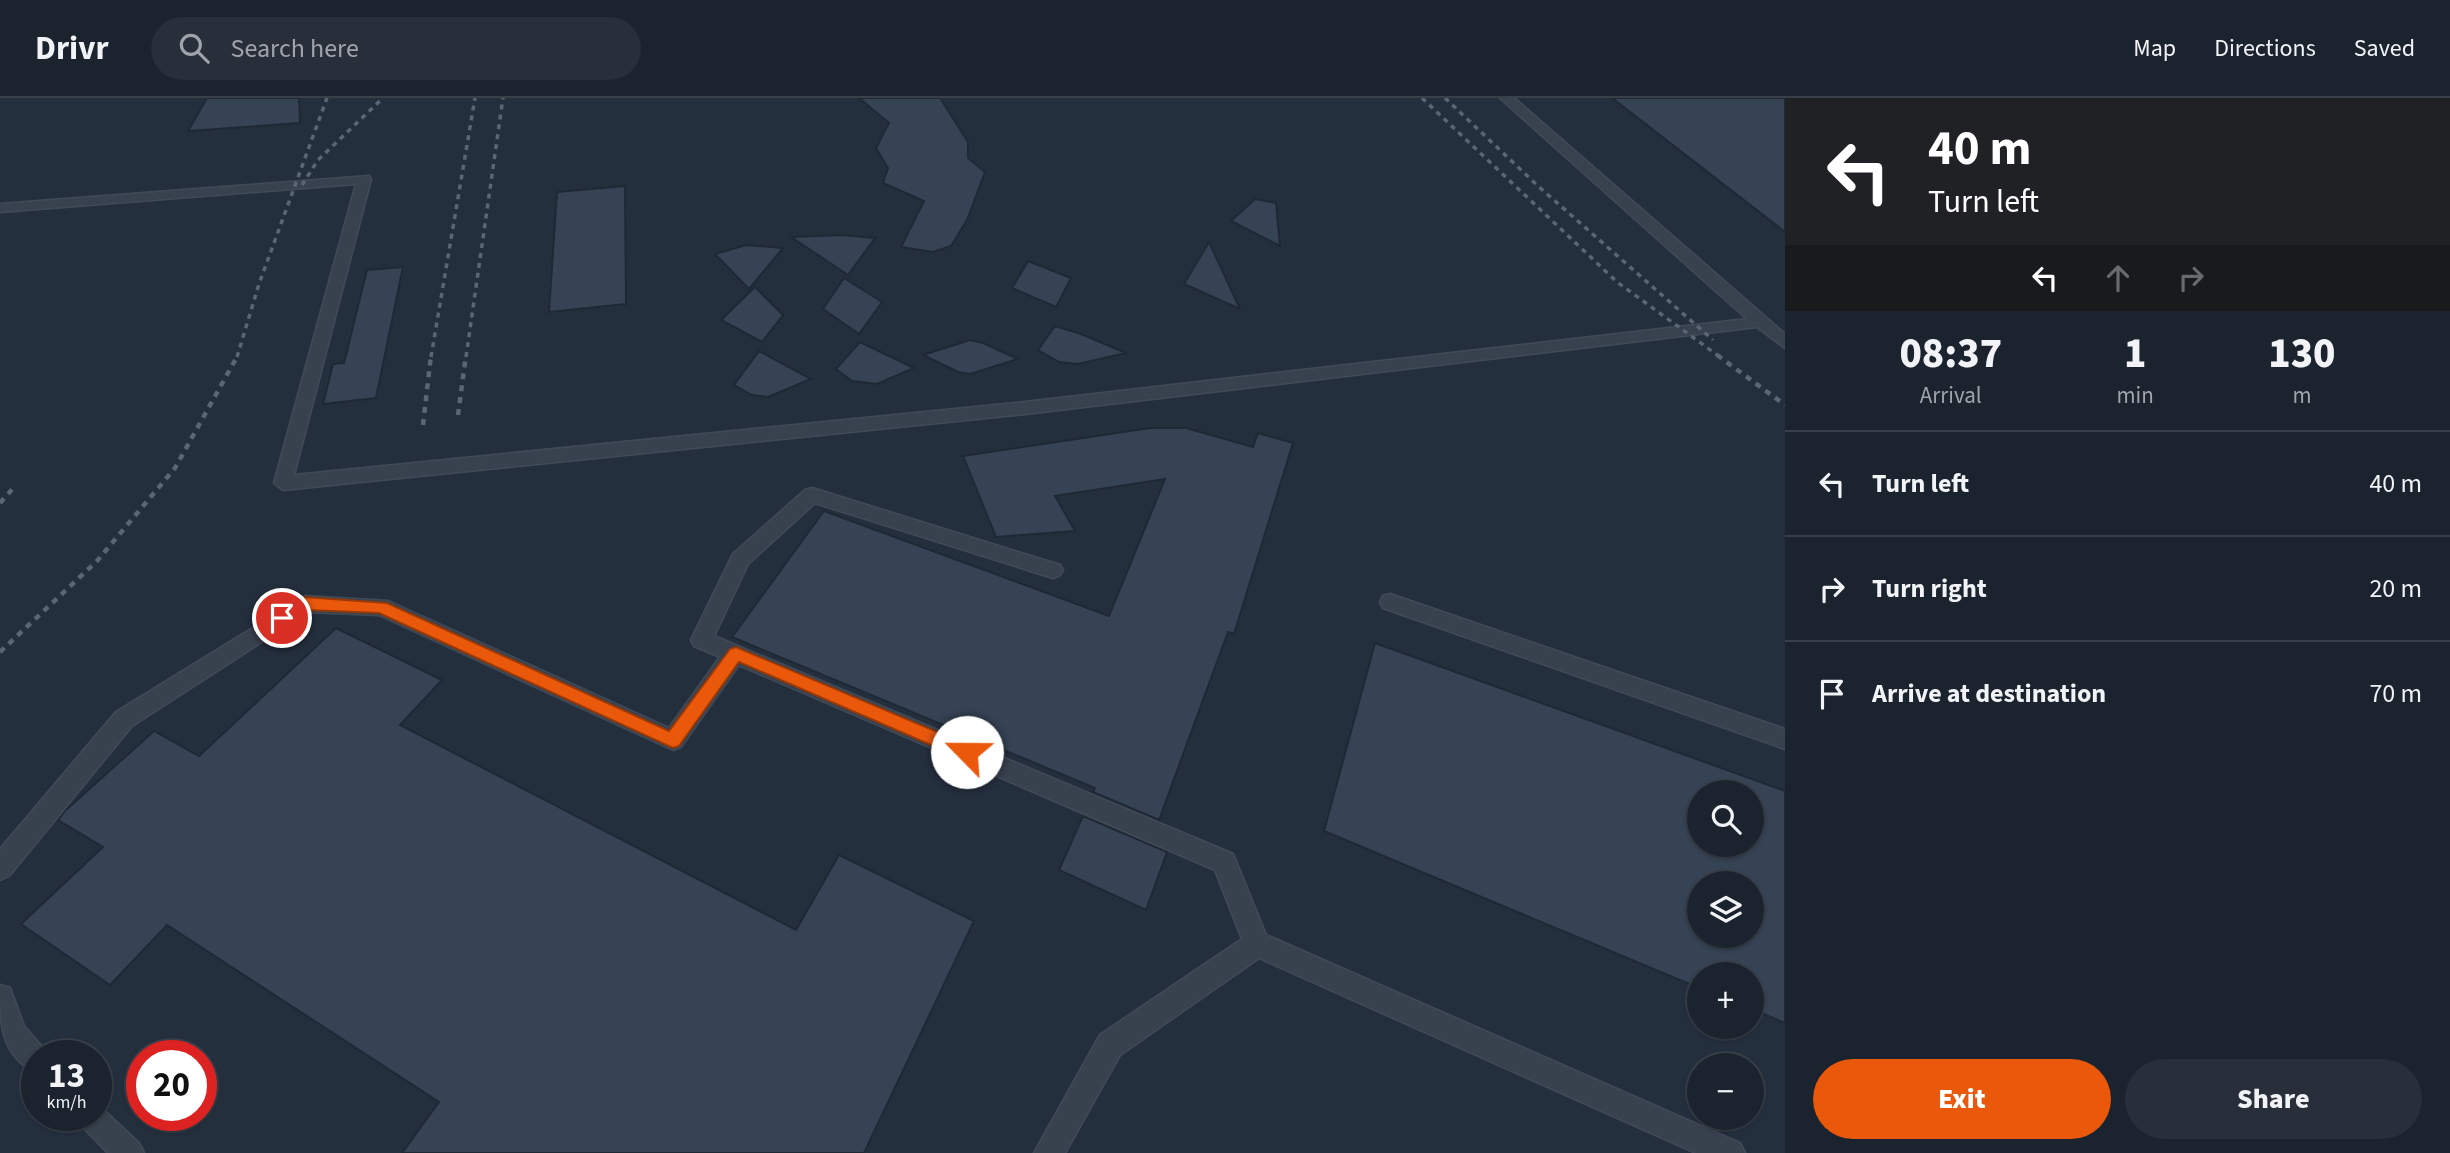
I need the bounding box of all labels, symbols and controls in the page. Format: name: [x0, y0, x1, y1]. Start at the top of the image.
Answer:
search box: [151, 17, 641, 80]
text: Drivr: [35, 25, 109, 72]
icon: search: [175, 29, 213, 67]
text: Search here: [231, 30, 359, 67]
text: Map: [2133, 31, 2176, 66]
text: Directions: [2214, 31, 2316, 66]
text: Saved: [2354, 31, 2415, 66]
text: 40 m: [1928, 114, 2032, 184]
icon: left: [1813, 126, 1904, 217]
text: Turn left: [1928, 179, 2039, 225]
icon: left: [2026, 259, 2064, 297]
icon: ahead: [2099, 259, 2137, 297]
icon: right: [2172, 259, 2210, 297]
text: 08:37: [1899, 324, 2002, 384]
text: 1: [2124, 324, 2146, 384]
text: 130: [2268, 324, 2336, 384]
text: Arrival: [1920, 379, 1982, 412]
text: min: [2117, 379, 2154, 412]
text: m: [2292, 379, 2311, 412]
icon: left: [1813, 465, 1851, 503]
text: Turn left: [1872, 465, 1969, 502]
text: 40 m: [2369, 465, 2422, 502]
icon: right: [1813, 570, 1851, 608]
text: Turn right: [1872, 570, 1987, 607]
text: 20 m: [2369, 570, 2422, 607]
pin: [252, 588, 312, 648]
icon: arrive: [263, 599, 301, 637]
icon: arrive: [1813, 675, 1851, 713]
text: Arrive at destination: [1872, 675, 2106, 712]
text: 70 m: [2369, 675, 2422, 712]
position arrow: [930, 715, 1004, 789]
map controls: [1687, 780, 1764, 1130]
button: search: [1687, 780, 1764, 857]
button: layers: [1687, 871, 1764, 948]
button: +: [1687, 962, 1764, 1039]
speed limit sign: 20: [126, 1040, 217, 1131]
text: 13: [48, 1051, 85, 1101]
button: −: [1687, 1053, 1764, 1130]
button: Exit: [1813, 1059, 2111, 1139]
button: Share: [2125, 1059, 2422, 1139]
text: km/h: [47, 1090, 86, 1115]

